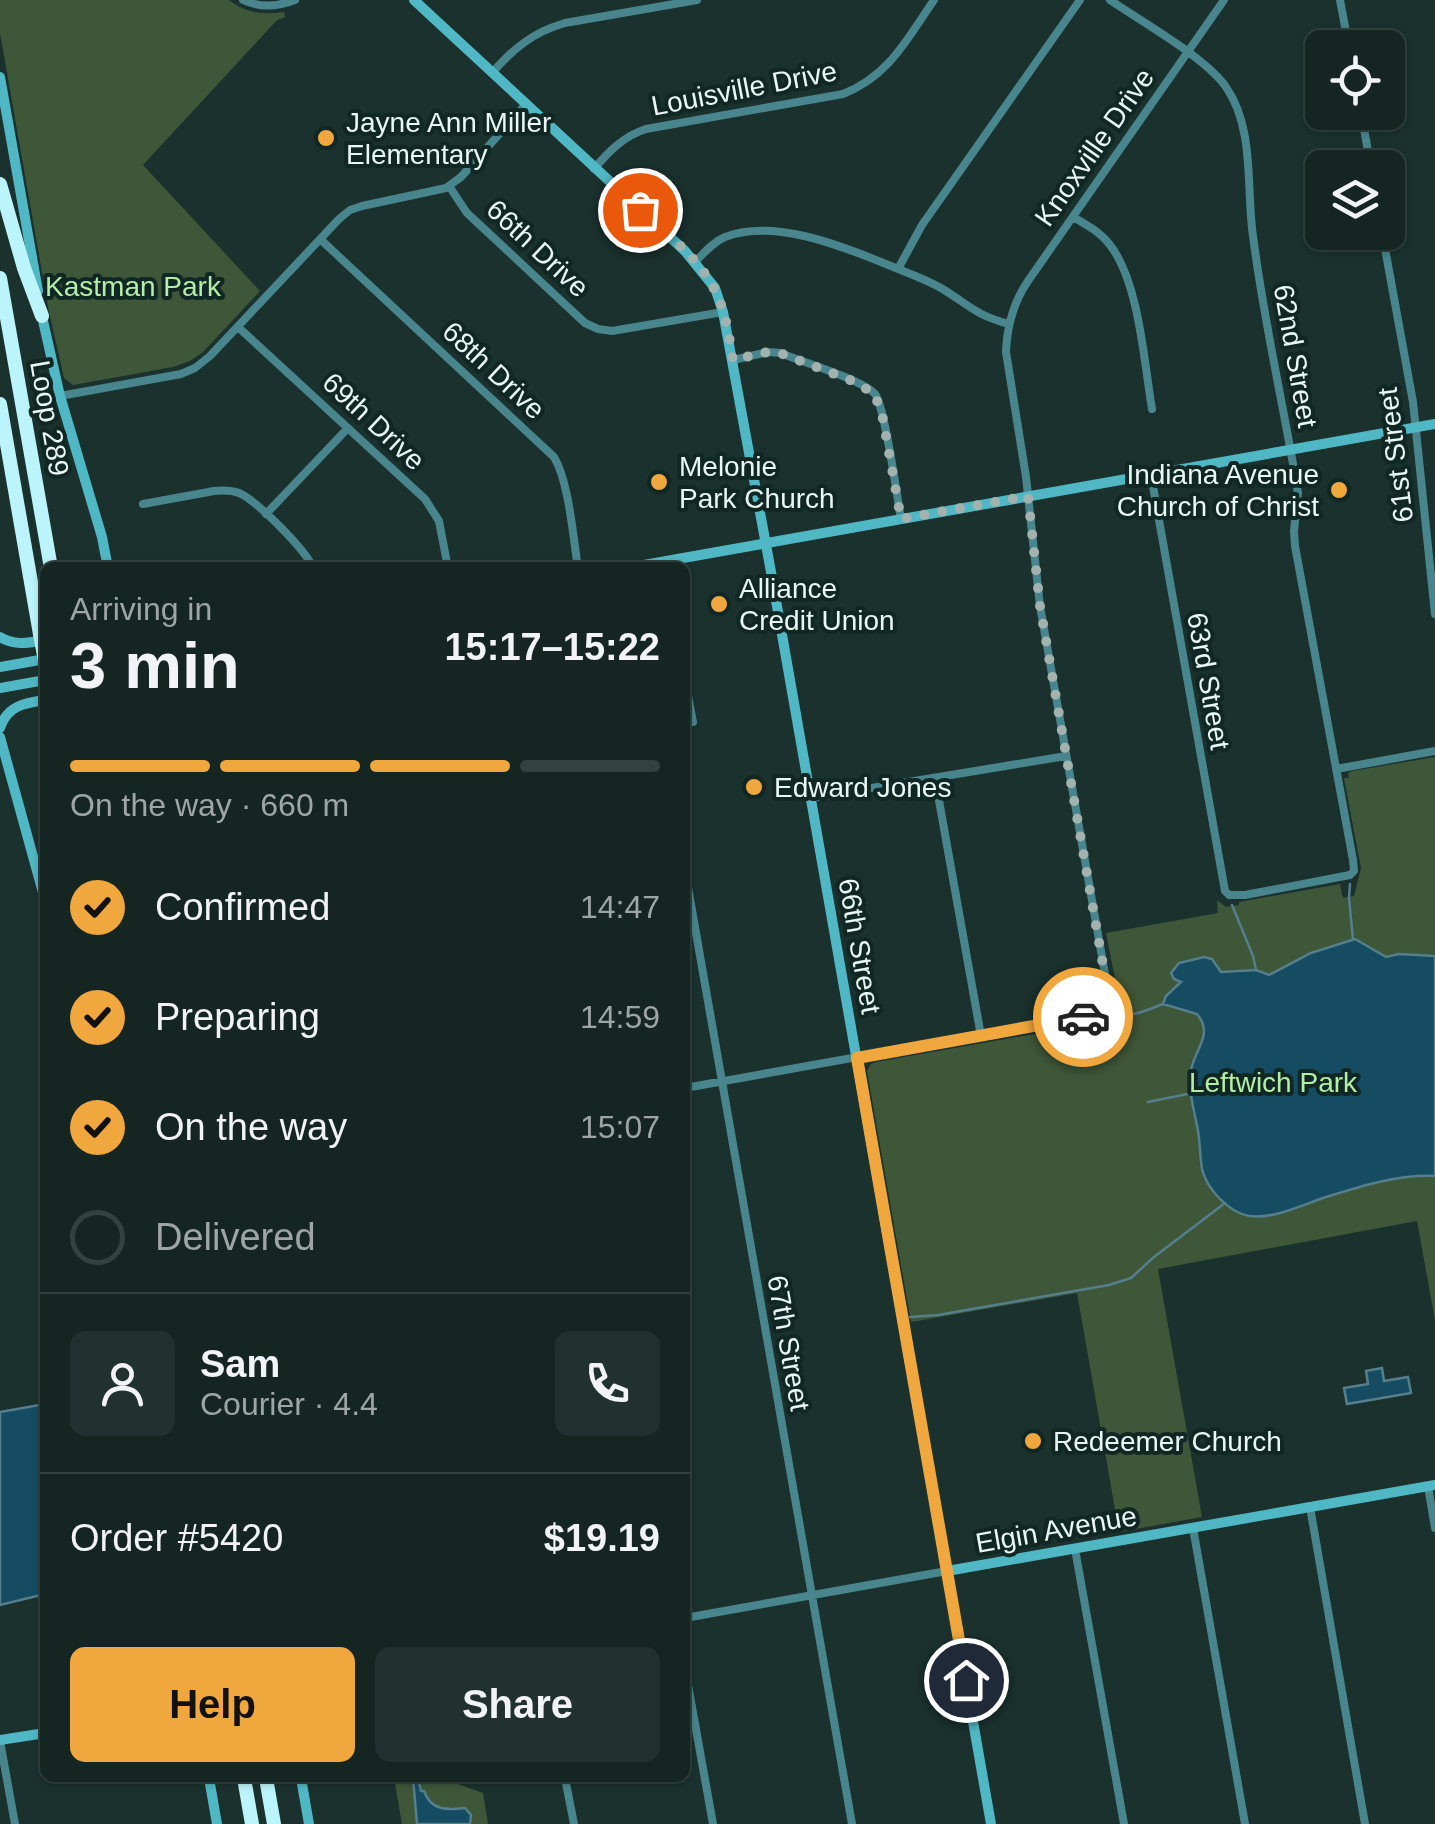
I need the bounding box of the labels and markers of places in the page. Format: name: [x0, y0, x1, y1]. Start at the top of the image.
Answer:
place label: Jayne Ann Miller Elementary: [346, 107, 551, 170]
marker: Jayne Ann Miller Elementary: [315, 127, 337, 149]
pin: [598, 168, 683, 253]
place label: Melonie Park Church: [679, 451, 835, 514]
place label: Indiana Avenue Church of Christ: [1117, 459, 1319, 522]
marker: Melonie Park Church: [648, 471, 670, 493]
marker: Indiana Avenue Church of Christ: [1328, 479, 1350, 501]
place label: Alliance Credit Union: [739, 573, 895, 636]
marker: Alliance Credit Union: [708, 593, 730, 615]
place label: Edward Jones: [774, 772, 951, 803]
marker: Edward Jones: [743, 776, 765, 798]
place label: Redeemer Church: [1053, 1426, 1282, 1457]
marker: Redeemer Church: [1022, 1430, 1044, 1452]
pin: [924, 1638, 1009, 1723]

